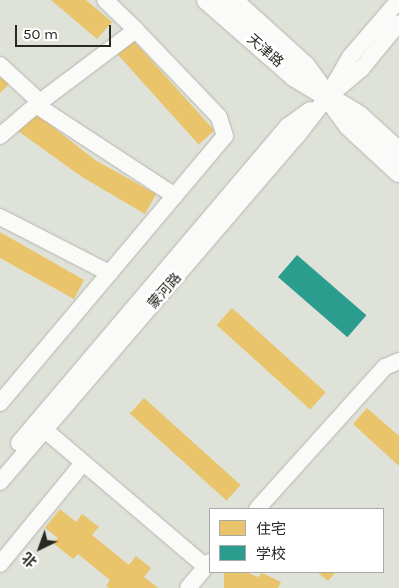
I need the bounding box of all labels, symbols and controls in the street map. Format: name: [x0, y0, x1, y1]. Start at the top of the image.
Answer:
scale bar: [18, 15, 114, 47]
text: 50 m: [23, 25, 58, 43]
street label: 天津路: [244, 31, 286, 71]
street label: 蒙河路: [145, 270, 185, 312]
legend: [209, 508, 384, 573]
text: 住宅: [256, 520, 286, 538]
north arrow: [15, 523, 65, 573]
text: 学校: [256, 545, 286, 563]
text: 北: [19, 549, 41, 571]

